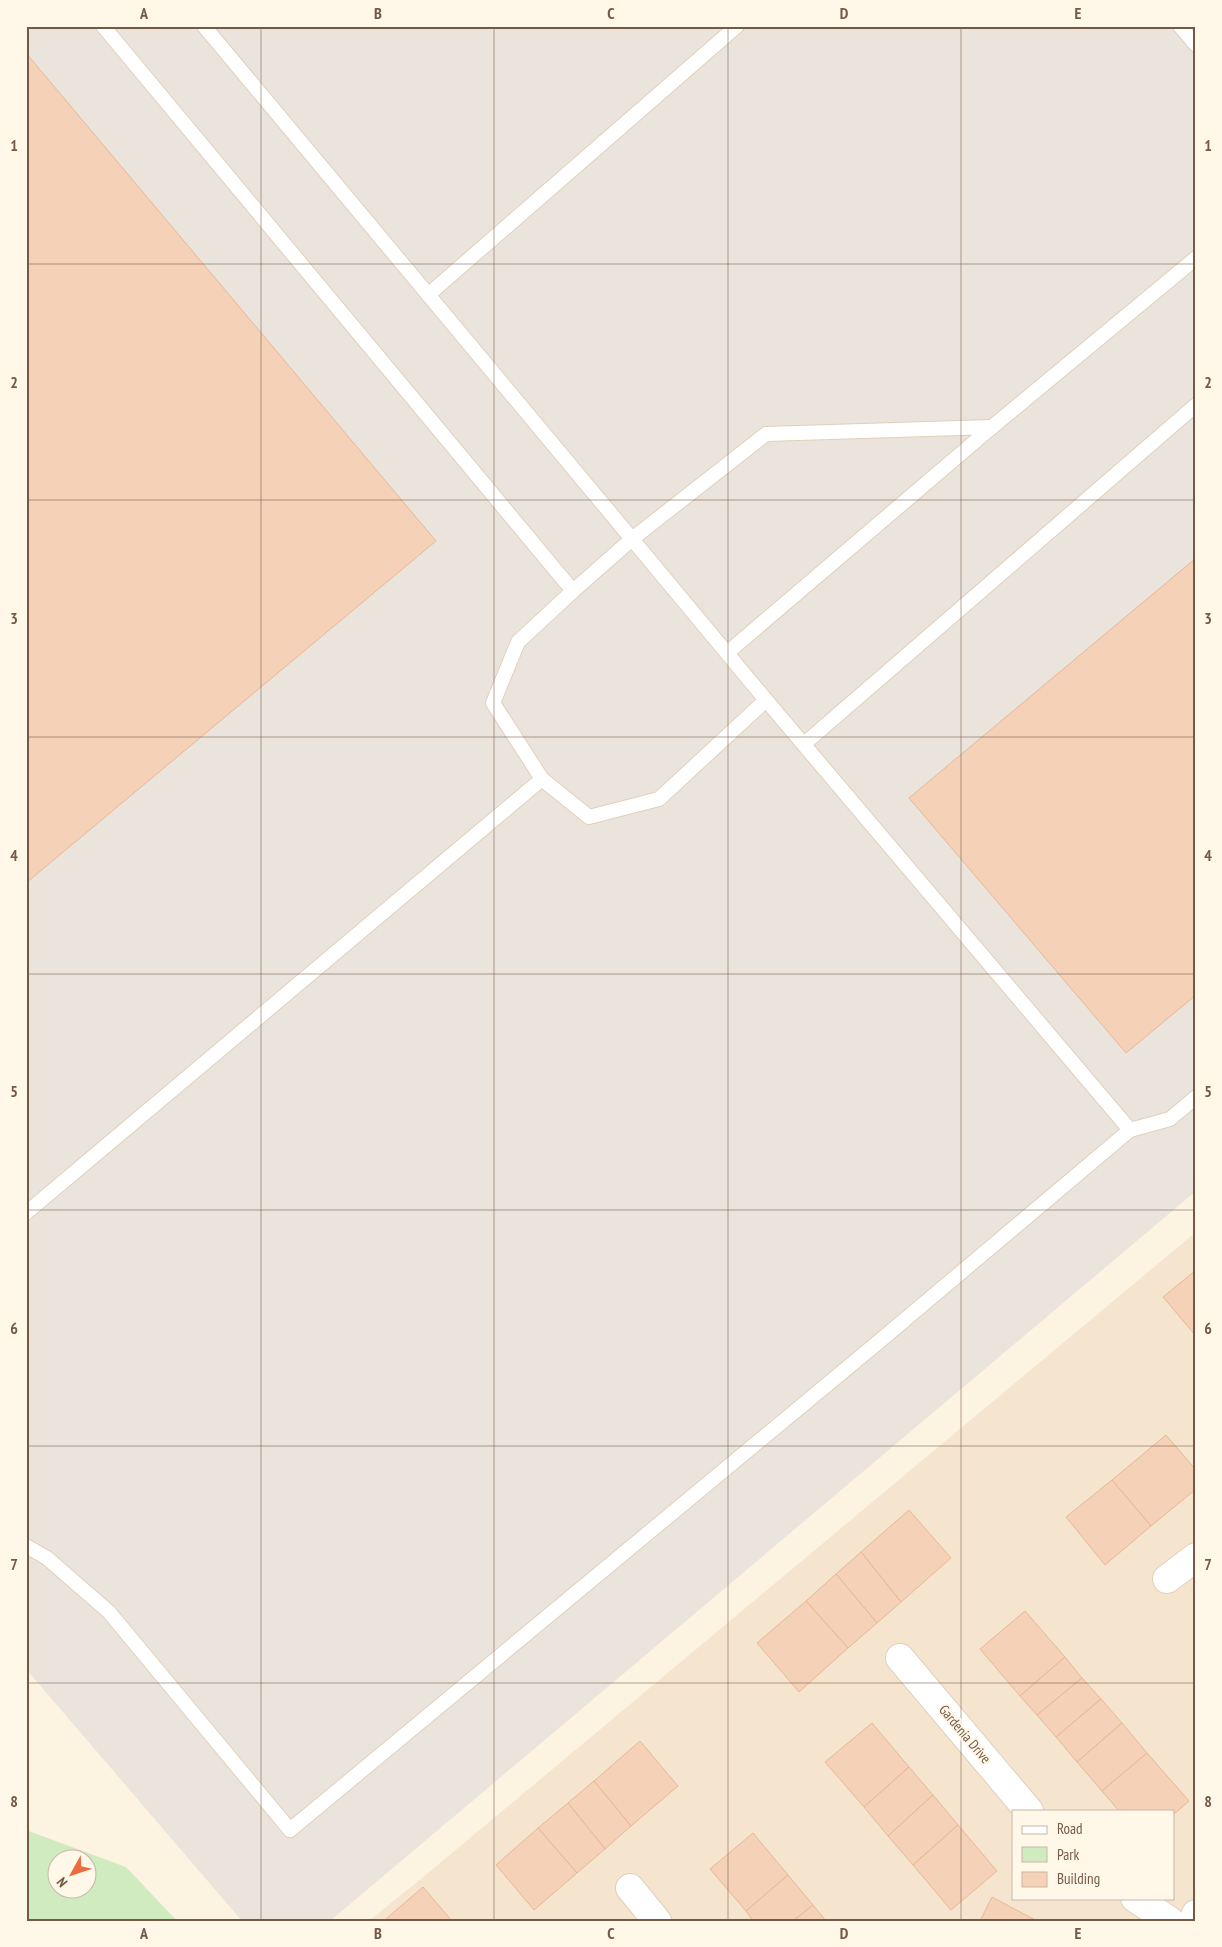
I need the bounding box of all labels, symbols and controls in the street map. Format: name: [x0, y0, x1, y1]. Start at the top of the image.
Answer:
text: A: [139, 3, 149, 23]
text: B: [374, 3, 382, 23]
text: C: [607, 3, 615, 23]
text: D: [840, 3, 849, 23]
text: E: [1075, 3, 1082, 23]
text: 1: [10, 135, 18, 155]
text: 1: [1204, 135, 1212, 155]
text: 2: [10, 372, 18, 392]
text: 2: [1204, 372, 1212, 392]
text: 3: [10, 608, 18, 628]
text: 3: [1204, 608, 1212, 628]
text: 4: [10, 845, 18, 865]
text: 4: [1204, 845, 1212, 865]
text: 5: [10, 1081, 18, 1101]
text: 5: [1204, 1081, 1212, 1101]
text: 6: [10, 1318, 18, 1338]
text: 6: [1204, 1318, 1212, 1338]
text: 7: [10, 1554, 18, 1574]
text: 7: [1204, 1554, 1212, 1574]
street label: Gardenia Drive: [935, 1701, 995, 1767]
text: 8: [10, 1791, 18, 1811]
text: 8: [1204, 1791, 1212, 1811]
legend: [1012, 1810, 1174, 1900]
text: Road: [1057, 1819, 1083, 1838]
text: Park: [1057, 1845, 1079, 1864]
north arrow: [48, 1850, 98, 1900]
text: Building: [1057, 1869, 1100, 1888]
text: N: [53, 1874, 71, 1891]
text: A: [139, 1923, 149, 1943]
text: B: [374, 1923, 382, 1943]
text: C: [607, 1923, 615, 1943]
text: D: [840, 1923, 849, 1943]
text: E: [1075, 1923, 1082, 1943]

